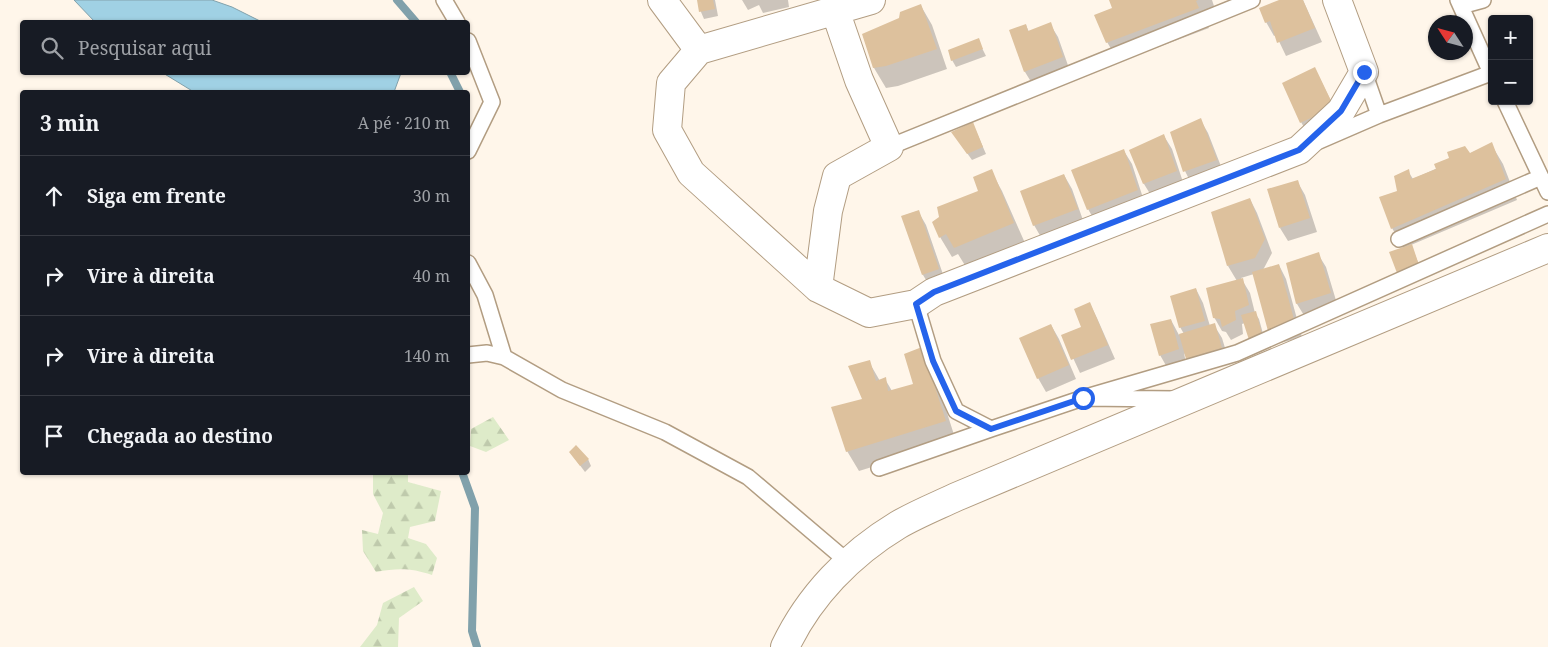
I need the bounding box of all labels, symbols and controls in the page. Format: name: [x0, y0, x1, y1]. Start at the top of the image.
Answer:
north arrow: [1428, 15, 1473, 60]
map controls: [1488, 15, 1533, 105]
button: +: [1488, 15, 1533, 60]
search box: [20, 20, 470, 75]
icon: search: [38, 34, 66, 62]
text: Pesquisar aqui: [78, 35, 212, 61]
button: −: [1488, 60, 1533, 105]
route end: [1353, 61, 1376, 84]
text: 3 min: [40, 109, 99, 137]
text: A pé · 210 m: [358, 112, 450, 134]
icon: ahead: [40, 182, 68, 210]
text: Siga em frente: [87, 183, 226, 209]
text: 30 m: [413, 185, 450, 207]
icon: right: [40, 262, 68, 290]
text: Vire à direita: [87, 263, 215, 289]
text: 40 m: [413, 265, 450, 287]
icon: right: [40, 342, 68, 370]
text: Vire à direita: [87, 343, 215, 369]
text: 140 m: [404, 345, 450, 367]
route start: [1072, 387, 1095, 410]
icon: arrive: [40, 422, 68, 450]
text: Chegada ao destino: [87, 423, 273, 449]

